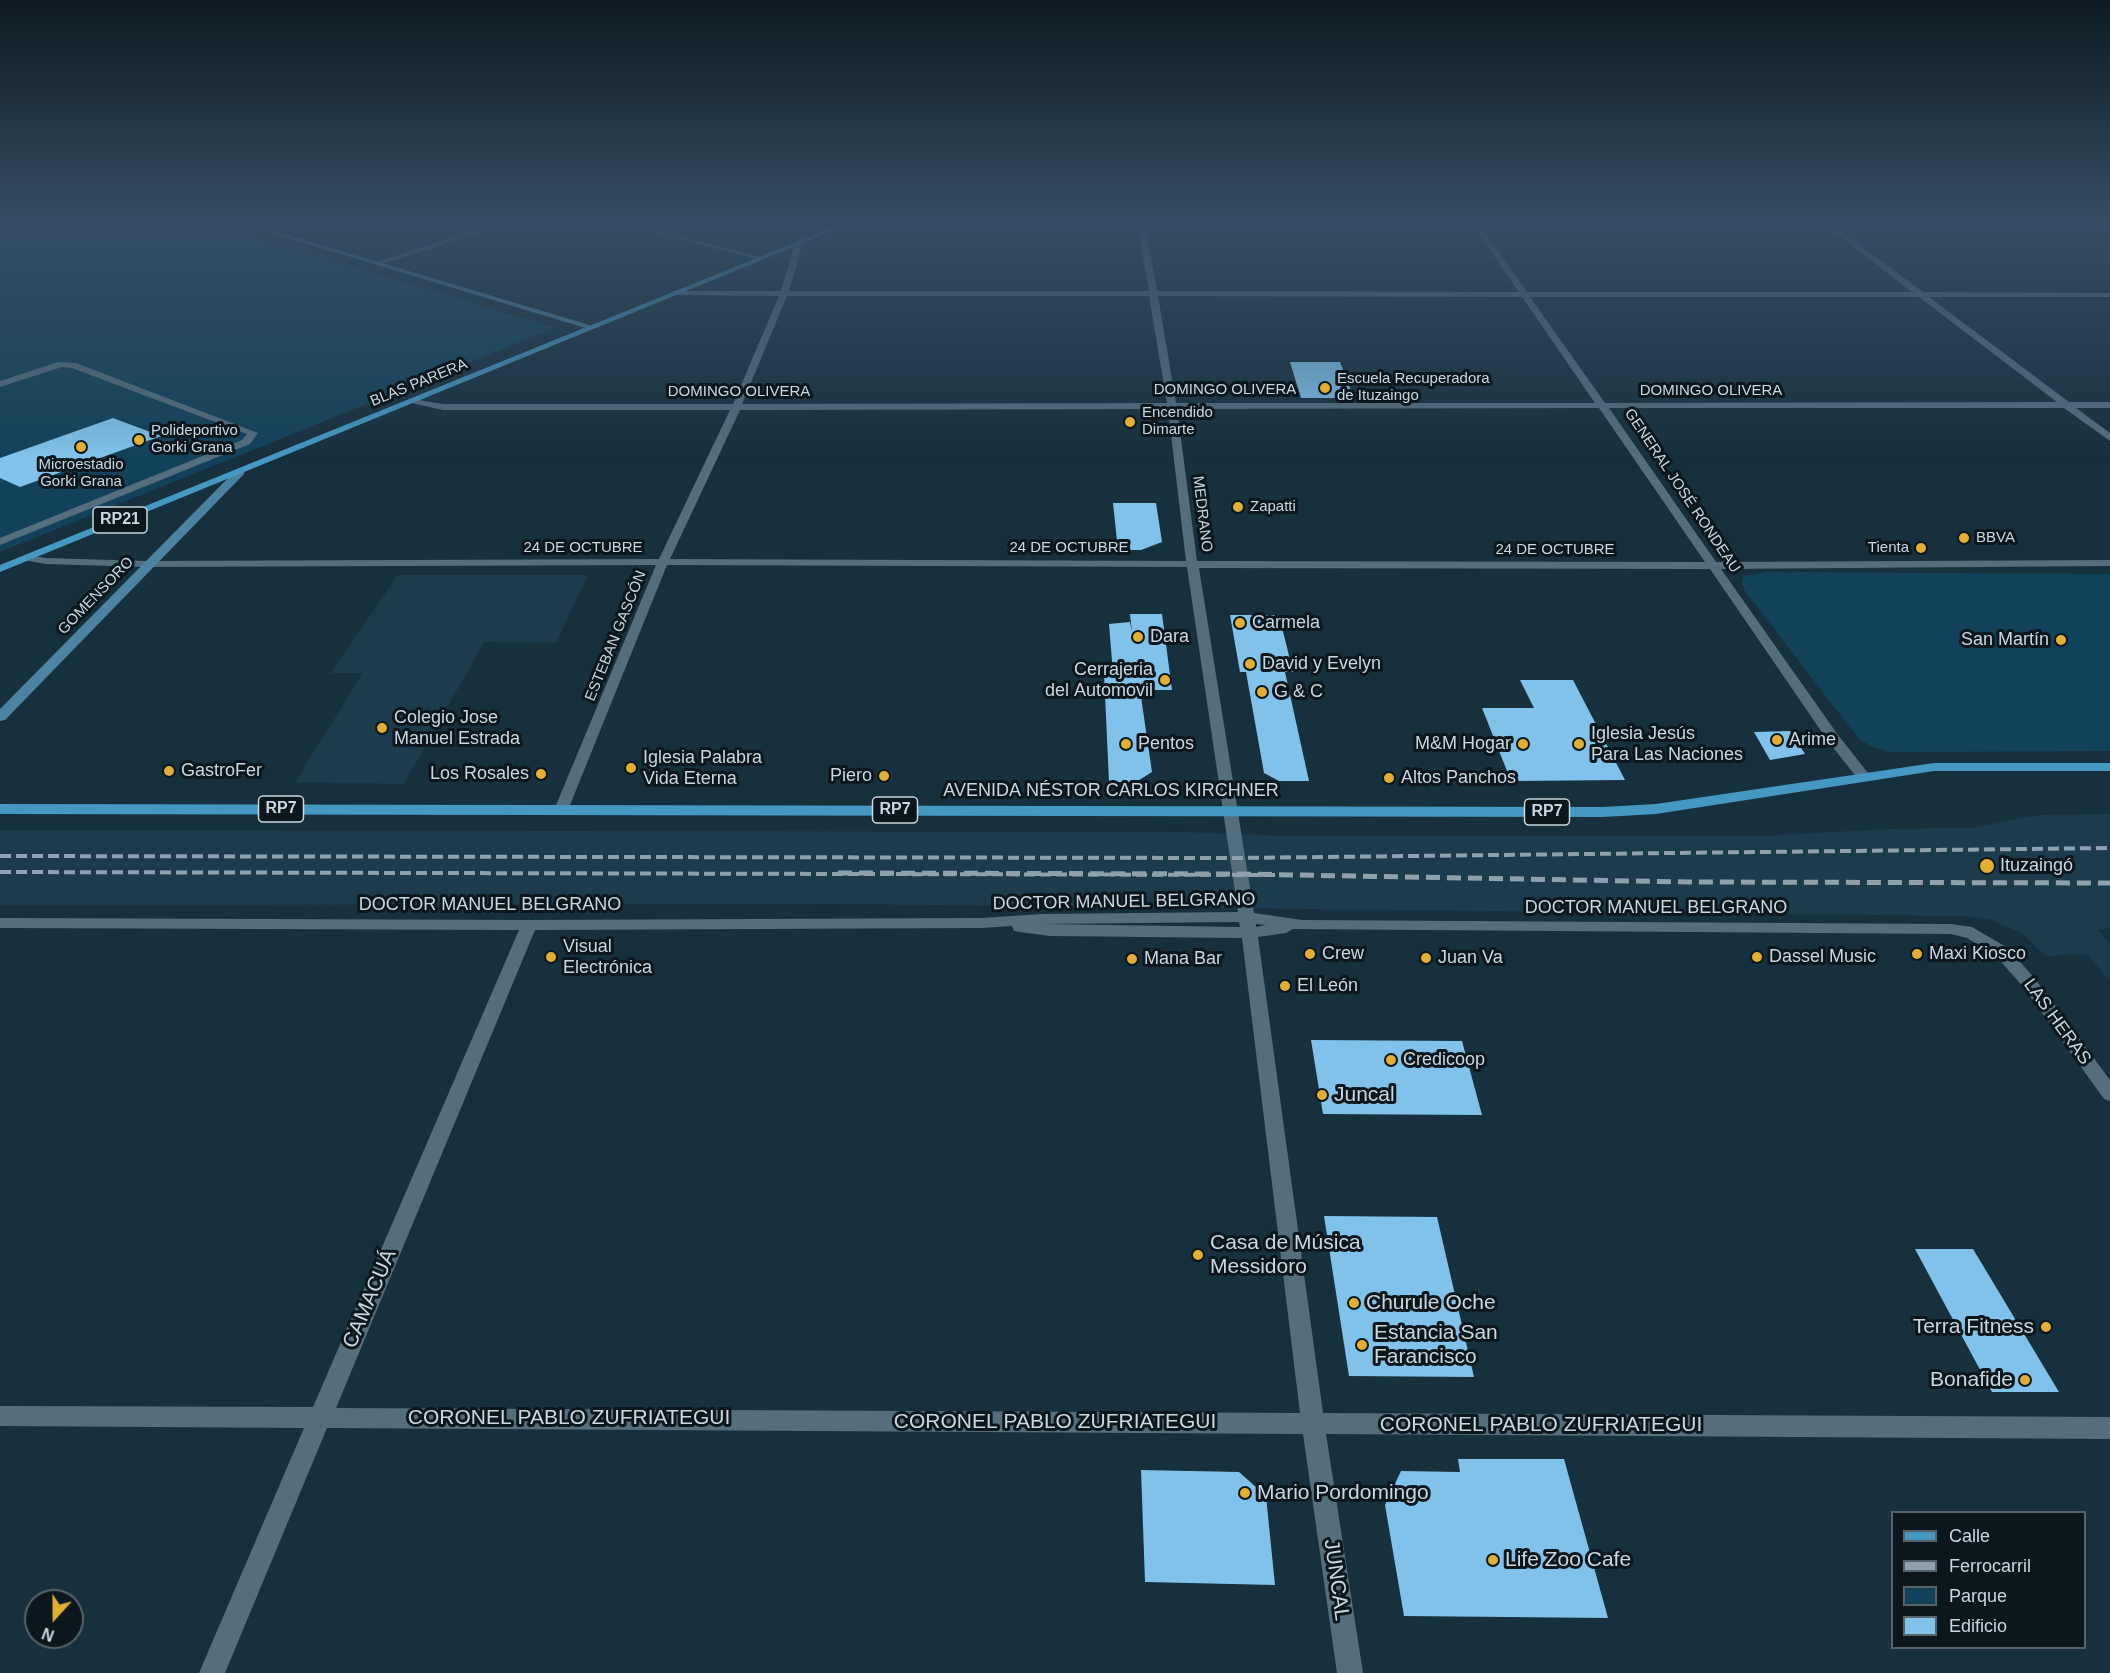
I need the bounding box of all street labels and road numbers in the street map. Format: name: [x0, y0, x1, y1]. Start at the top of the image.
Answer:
street label: BLAS PARERA: [368, 355, 470, 411]
street label: DOMINGO OLIVERA: [1154, 381, 1296, 399]
street label: DOMINGO OLIVERA: [1640, 382, 1782, 400]
street label: DOMINGO OLIVERA: [668, 383, 810, 401]
street label: GENERAL JOSÉ RONDEAU: [1620, 405, 1744, 577]
street label: MEDRANO: [1188, 475, 1216, 553]
road number: RP21: [93, 507, 147, 533]
street label: 24 DE OCTUBRE: [523, 539, 643, 557]
street label: 24 DE OCTUBRE: [1009, 539, 1129, 557]
street label: 24 DE OCTUBRE: [1495, 541, 1615, 559]
street label: GOMENSORO: [55, 553, 137, 639]
street label: ESTEBAN GASCÓN: [582, 568, 650, 704]
street label: AVENIDA NÉSTOR CARLOS KIRCHNER: [943, 780, 1279, 802]
road number: RP7: [258, 796, 304, 822]
road number: RP7: [872, 797, 918, 823]
road number: RP7: [1524, 799, 1570, 825]
street label: DOCTOR MANUEL BELGRANO: [992, 889, 1256, 915]
street label: DOCTOR MANUEL BELGRANO: [359, 894, 621, 916]
street label: DOCTOR MANUEL BELGRANO: [1525, 897, 1787, 919]
street label: LAS HERAS: [2019, 975, 2095, 1069]
street label: CAMACUÁ: [338, 1246, 402, 1352]
street label: CORONEL PABLO ZUFRIATEGUI: [408, 1405, 730, 1431]
street label: CORONEL PABLO ZUFRIATEGUI: [894, 1409, 1216, 1435]
street label: CORONEL PABLO ZUFRIATEGUI: [1380, 1412, 1702, 1438]
street label: JUNCAL: [1318, 1538, 1354, 1622]

